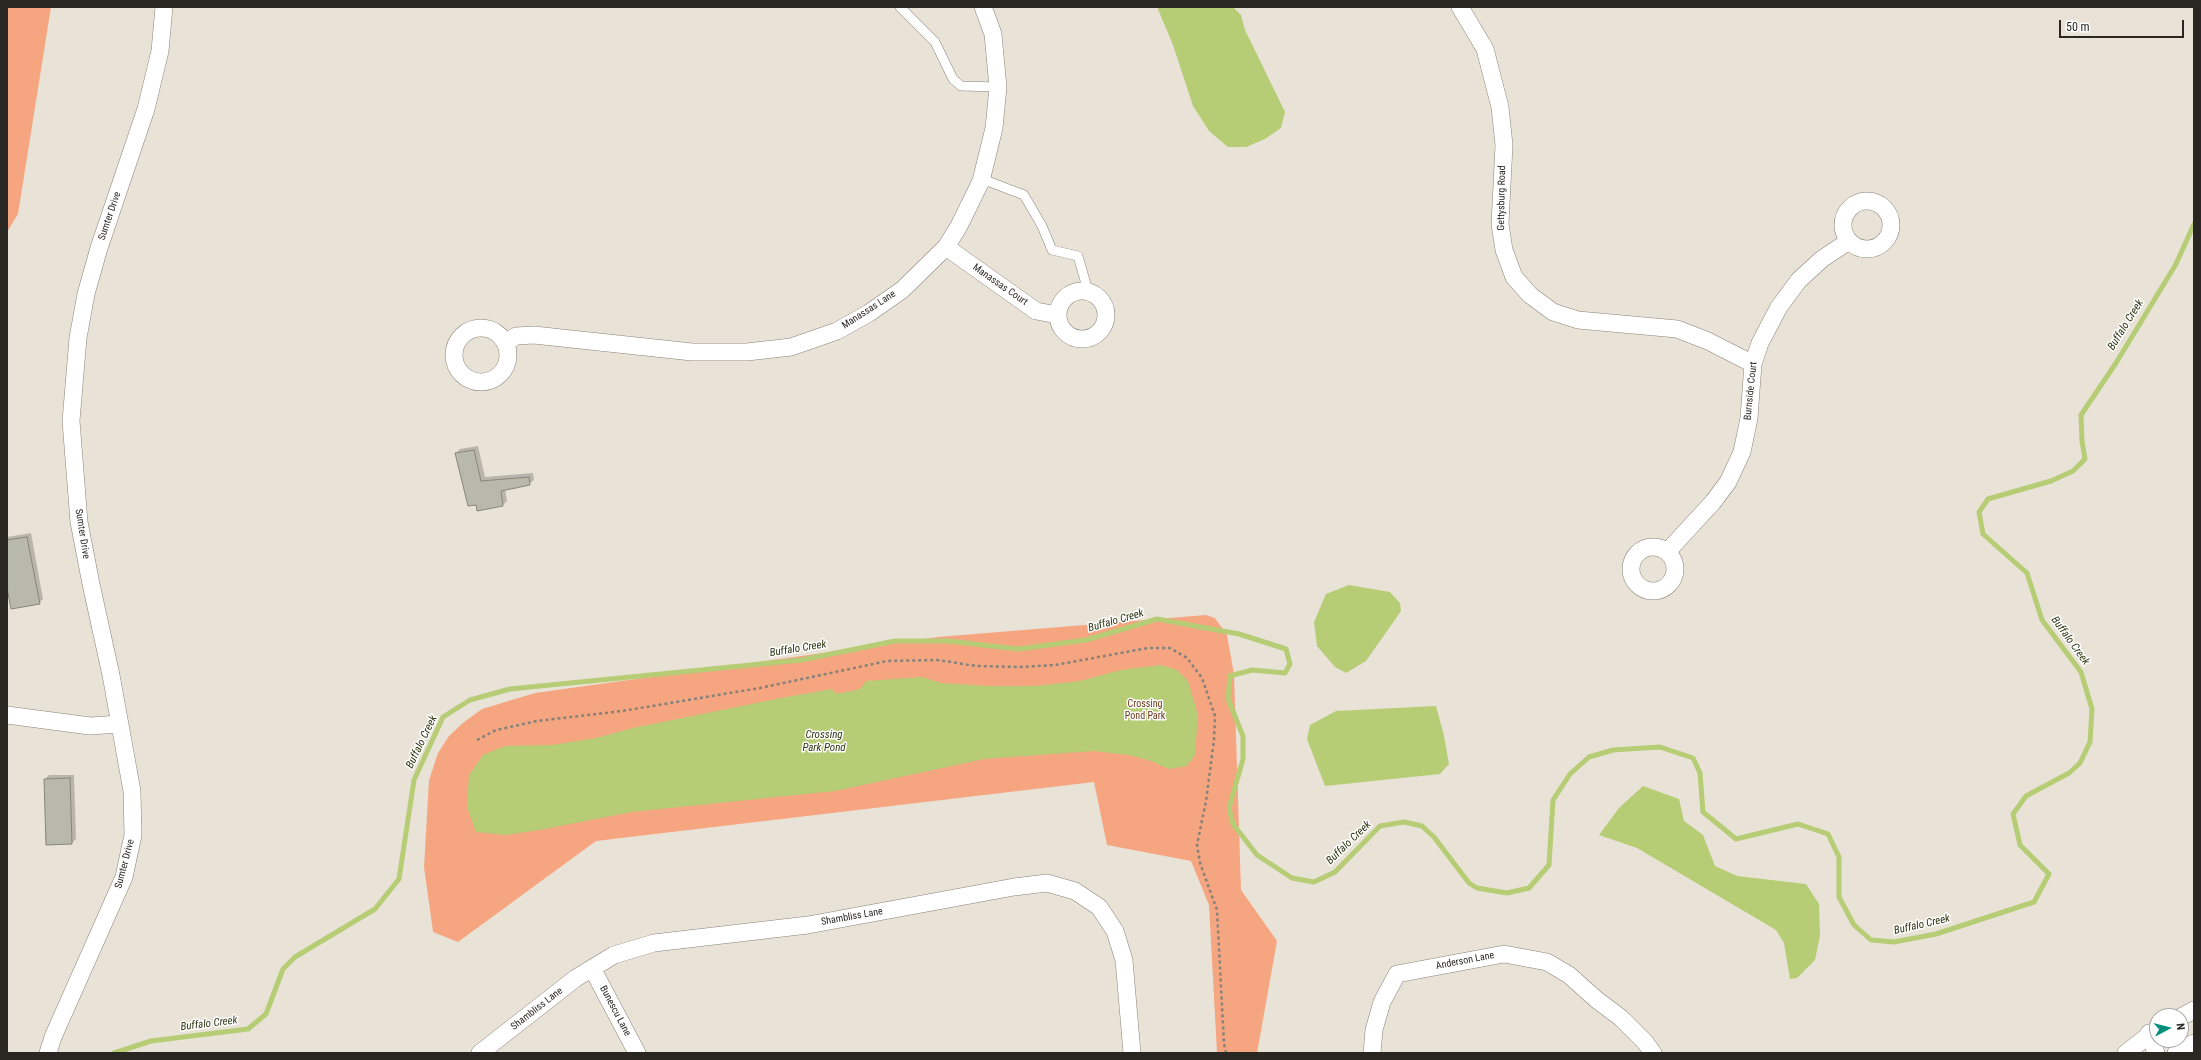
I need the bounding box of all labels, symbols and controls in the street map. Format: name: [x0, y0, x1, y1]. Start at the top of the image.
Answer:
scale bar: [2061, 12, 2186, 38]
text: 50 m: [2066, 20, 2090, 34]
street label: Gettysburg Road: [1495, 165, 1509, 231]
street label: Sumter Drive: [96, 190, 124, 242]
street label: Manassas Court: [970, 262, 1030, 308]
street label: Manassas Lane: [840, 288, 898, 332]
water label: Buffalo Creek: [2105, 297, 2147, 353]
street label: Burnside Court: [1742, 361, 1760, 421]
street label: Sumter Drive: [72, 508, 92, 560]
water label: Buffalo Creek: [1087, 607, 1145, 635]
water label: Buffalo Creek: [2048, 614, 2092, 668]
water label: Buffalo Creek: [769, 638, 827, 660]
park label: Crossing Pond Park: [1125, 698, 1165, 722]
water label: Buffalo Creek: [404, 713, 440, 771]
water label: Crossing Park Pond: [802, 728, 846, 754]
water label: Buffalo Creek: [1324, 818, 1374, 868]
street label: Sumter Drive: [113, 838, 137, 890]
street label: Shambliss Lane: [820, 906, 884, 928]
water label: Buffalo Creek: [1893, 912, 1951, 938]
street label: Anderson Lane: [1435, 949, 1495, 973]
street label: Bunescu Lane: [597, 984, 633, 1038]
street label: Shambliss Lane: [509, 985, 565, 1033]
north arrow: [2149, 1008, 2189, 1048]
water label: Buffalo Creek: [180, 1014, 238, 1034]
text: N: [2174, 1022, 2187, 1031]

